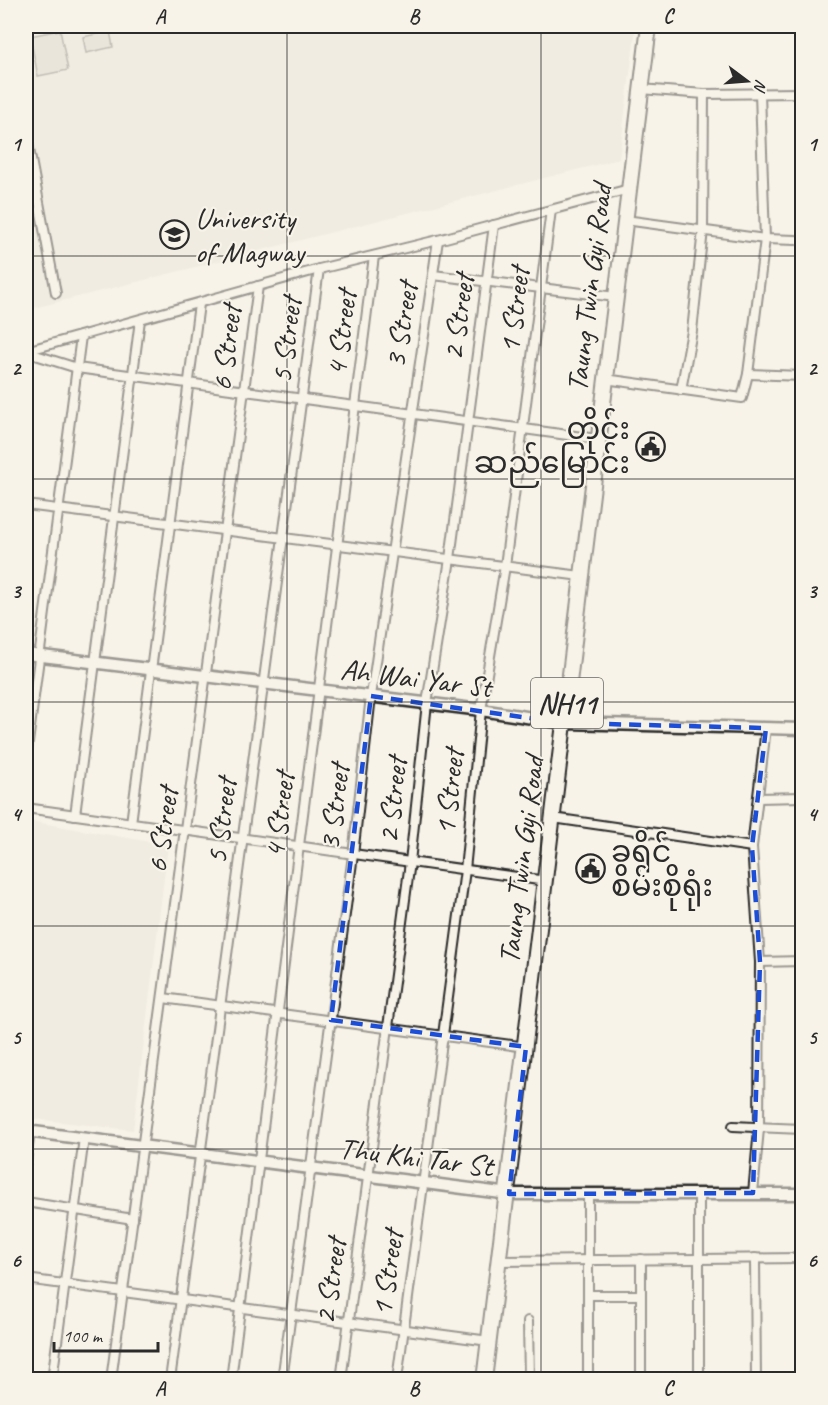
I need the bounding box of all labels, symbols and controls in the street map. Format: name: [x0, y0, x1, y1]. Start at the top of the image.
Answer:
text: A: [155, 4, 167, 29]
text: B: [409, 4, 421, 29]
text: C: [663, 4, 675, 29]
north arrow: [717, 51, 777, 111]
text: N: [749, 77, 771, 95]
text: 1: [12, 132, 23, 157]
text: 1: [808, 132, 819, 157]
street label: Taung Twin Gyi Road: [557, 178, 621, 394]
place label: University of Magway: [195, 199, 307, 271]
school or university icon: University of Magway: [158, 219, 190, 251]
street label: 1 Street: [490, 261, 539, 355]
street label: 2 Street: [433, 268, 483, 362]
street label: 3 Street: [375, 275, 427, 370]
street label: 4 Street: [317, 284, 366, 378]
street label: 5 Street: [262, 291, 311, 385]
street label: 6 Street: [202, 299, 251, 393]
text: 2: [12, 356, 23, 381]
text: 2: [808, 356, 819, 381]
place label: တိုင်း ဆည်မြောင်း: [474, 407, 630, 488]
public building icon: တိုင်း ဆည်မြောင်း: [635, 430, 667, 462]
text: 3: [12, 579, 23, 604]
text: 3: [808, 579, 819, 604]
street label: Ah Wai Yar St: [339, 650, 496, 706]
road number: NH11: [531, 678, 603, 728]
street label: 1 Street: [426, 743, 473, 837]
street label: Taung Twin Gyi Road: [489, 750, 553, 966]
street label: 2 Street: [369, 751, 416, 845]
street label: 3 Street: [310, 758, 359, 852]
street label: 4 Street: [255, 766, 304, 860]
street label: 5 Street: [197, 772, 246, 866]
street label: 6 Street: [137, 781, 187, 875]
text: 4: [12, 802, 24, 827]
text: 4: [808, 802, 820, 827]
place label: ခရိုင် စိမ်းစိုရုံး: [611, 830, 713, 911]
public building icon: ခရိုင် စိမ်းစိုရုံး: [574, 853, 606, 885]
text: 5: [12, 1025, 23, 1050]
text: 5: [808, 1025, 819, 1050]
street label: Thu Khi Tar St: [337, 1129, 498, 1186]
street label: 1 Street: [362, 1224, 412, 1318]
street label: 2 Street: [305, 1232, 355, 1326]
text: 6: [11, 1248, 22, 1273]
text: 6: [807, 1248, 818, 1273]
scale bar: [54, 1315, 158, 1353]
text: 100 m: [63, 1325, 104, 1347]
text: A: [155, 1376, 167, 1401]
text: B: [409, 1376, 421, 1401]
text: C: [663, 1376, 675, 1401]

